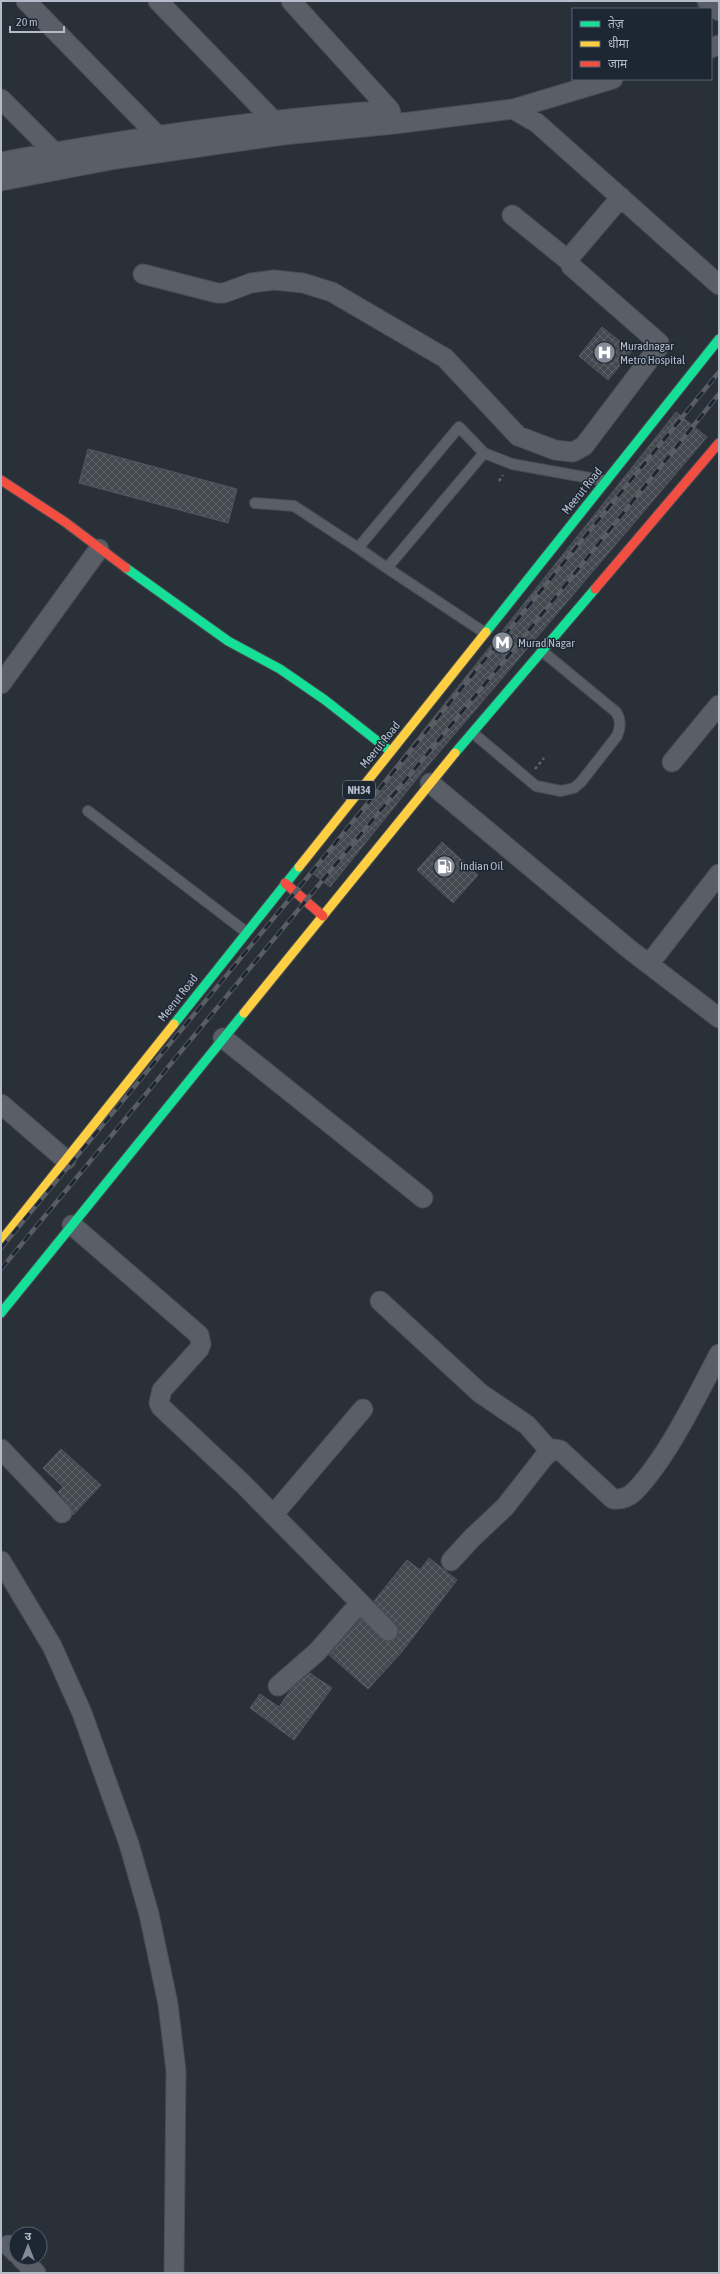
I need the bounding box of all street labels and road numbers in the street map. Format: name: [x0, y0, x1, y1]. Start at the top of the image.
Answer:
street label: Meerut Road: [559, 465, 605, 517]
street label: Meerut Road: [357, 719, 403, 771]
road number: NH34: [343, 781, 375, 799]
street label: Meerut Road: [155, 972, 201, 1024]

